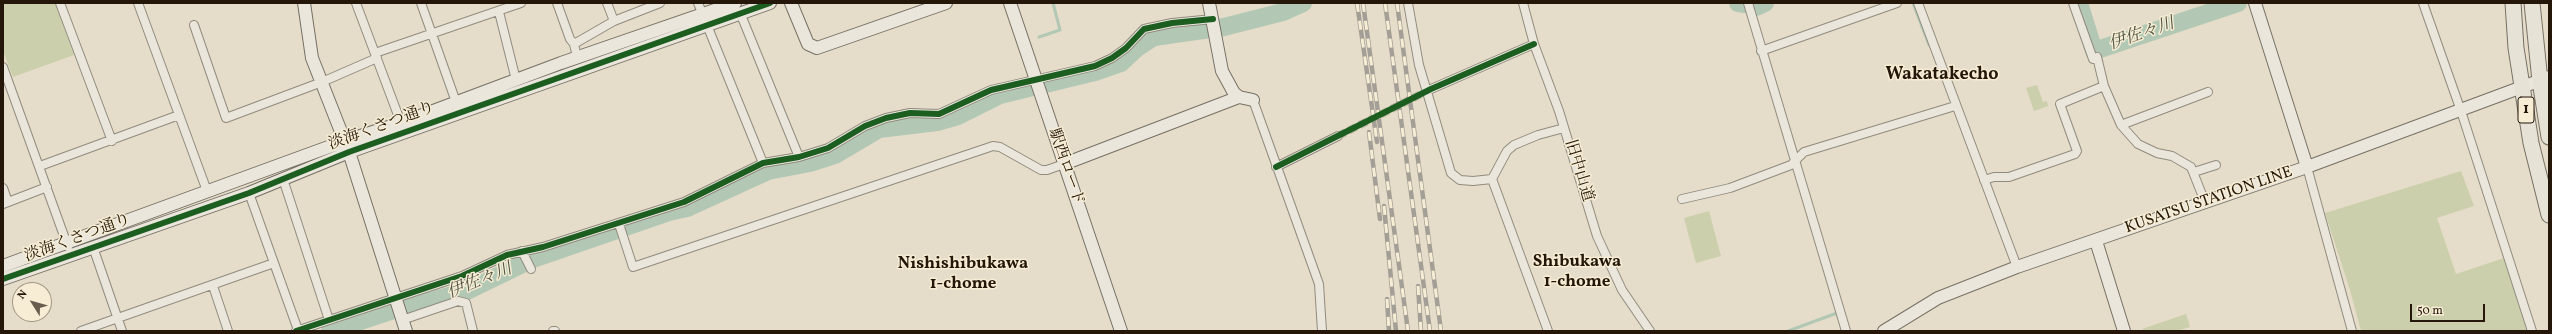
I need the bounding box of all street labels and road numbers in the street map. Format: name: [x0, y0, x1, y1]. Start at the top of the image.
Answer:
road number: 1: [2518, 97, 2534, 123]
street label: 淡海くさつ通り: [326, 99, 438, 155]
street label: 駅西ロード: [1043, 126, 1087, 208]
street label: 旧中山道: [1559, 138, 1597, 204]
street label: KUSATSU STATION LINE: [2123, 163, 2295, 239]
street label: 淡海くさつ通り: [22, 211, 134, 267]

